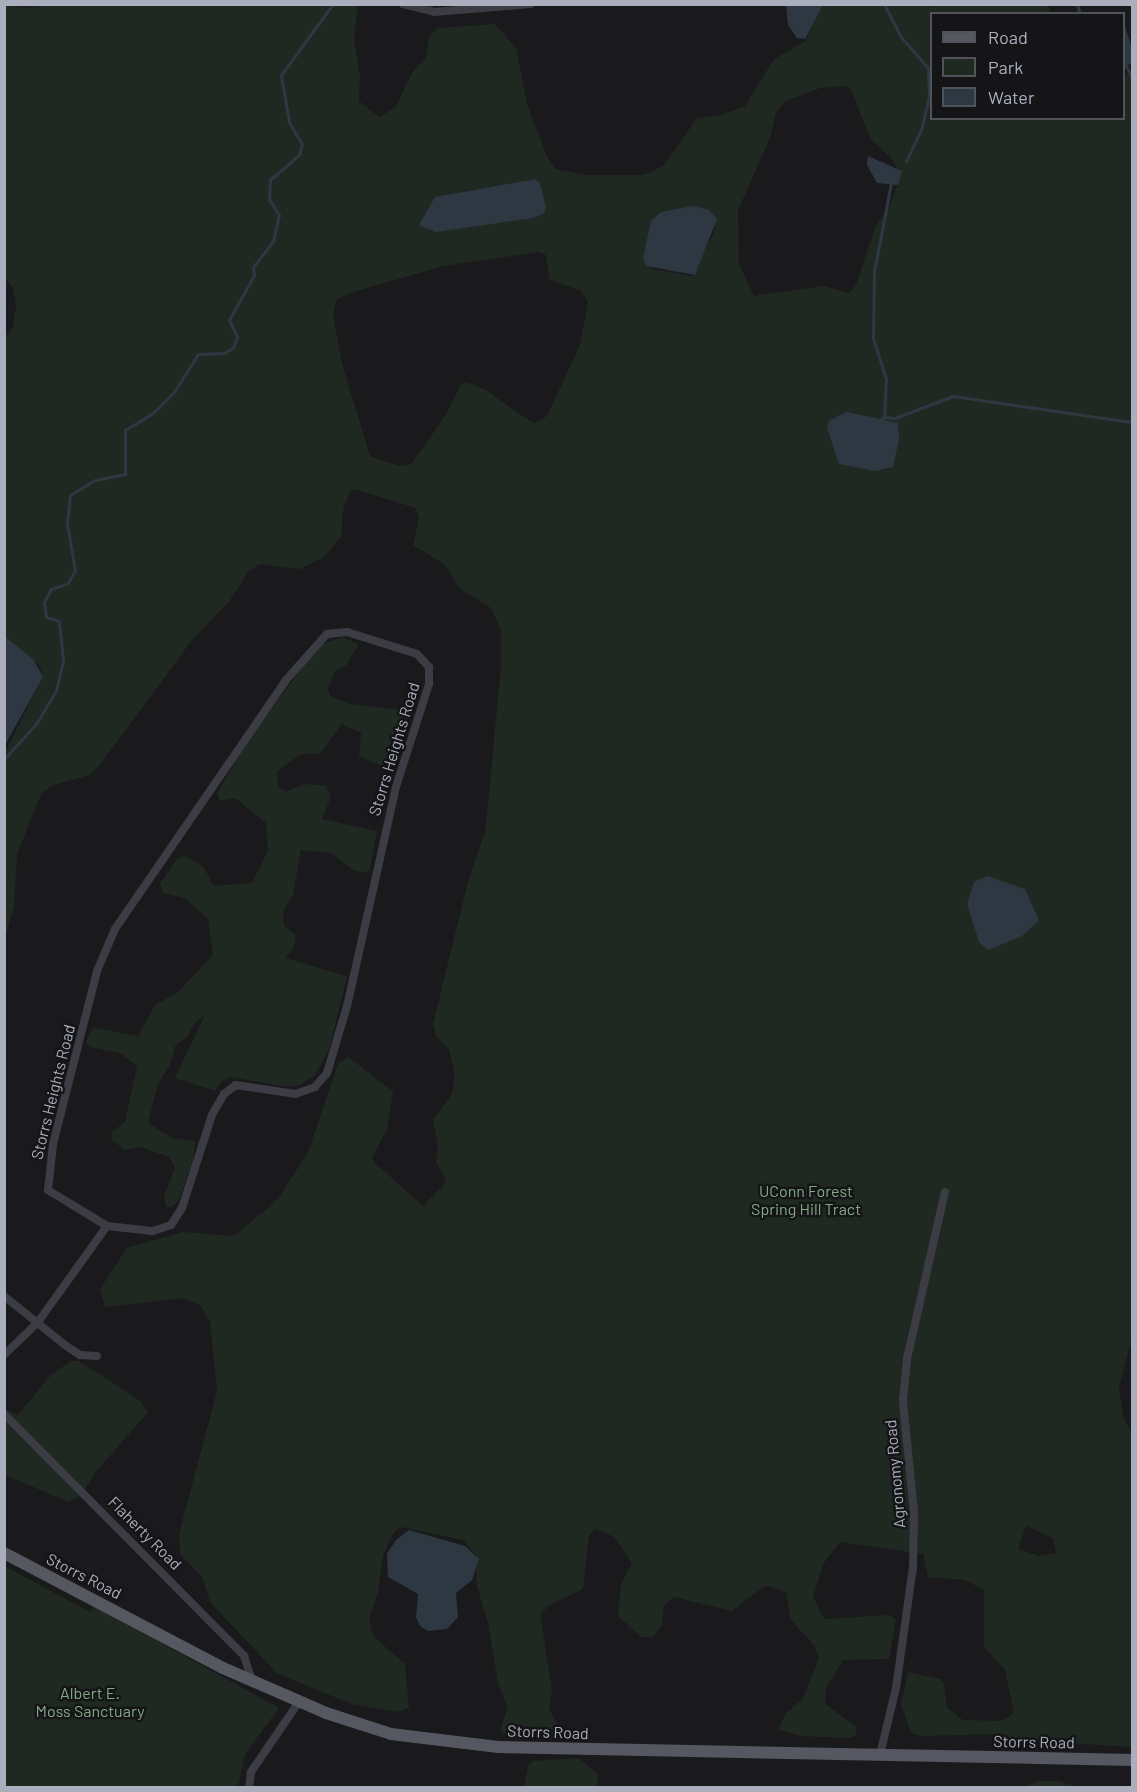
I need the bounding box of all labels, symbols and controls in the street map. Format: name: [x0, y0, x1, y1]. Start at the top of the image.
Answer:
legend: [930, 12, 1125, 120]
text: Road: [988, 26, 1028, 48]
text: Park: [988, 56, 1023, 78]
text: Water: [988, 86, 1035, 108]
street label: Storrs Heights Road: [365, 680, 423, 818]
street label: Storrs Heights Road: [27, 1022, 79, 1162]
park label: UConn Forest Spring Hill Tract: [751, 1181, 861, 1219]
street label: Agronomy Road: [881, 1419, 909, 1529]
street label: Flaherty Road: [104, 1492, 186, 1574]
street label: Storrs Road: [43, 1549, 125, 1603]
park label: Albert E. Moss Sanctuary: [35, 1683, 145, 1721]
street label: Storrs Road: [507, 1721, 589, 1743]
street label: Storrs Road: [993, 1732, 1075, 1752]

